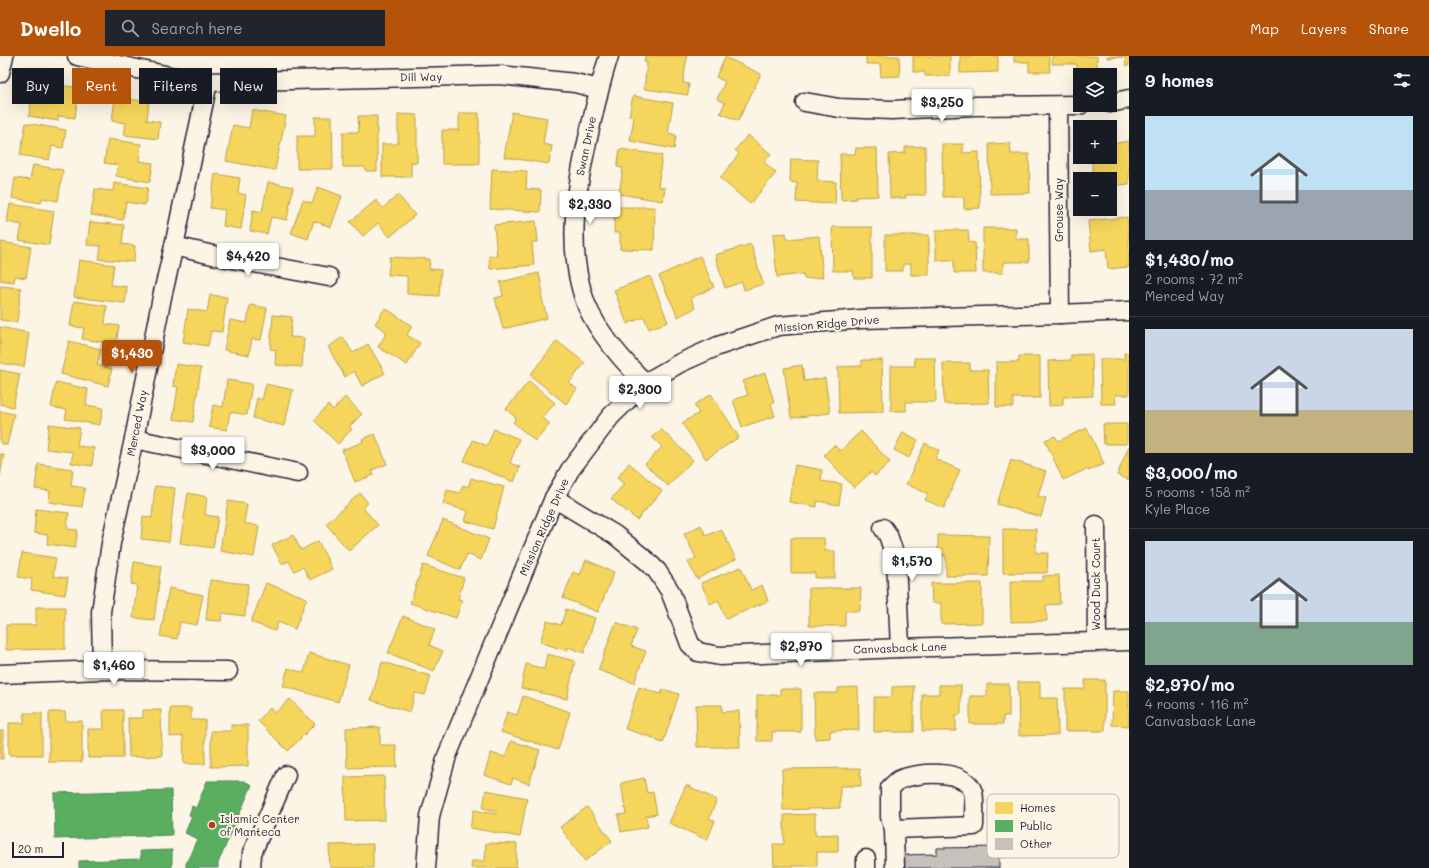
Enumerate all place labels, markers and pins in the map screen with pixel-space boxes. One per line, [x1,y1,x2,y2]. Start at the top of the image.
pin: $3,250 [909,89,975,123]
pin: $2,330 [557,191,623,225]
pin: $4,420 [215,243,281,277]
pin: $1,430 [99,340,165,374]
pin: $2,300 [607,376,673,410]
pin: $3,000 [180,437,246,471]
pin: $1,570 [879,548,945,582]
pin: $2,970 [768,633,834,667]
pin: $1,460 [81,652,147,686]
place label: Islamic Center of Manteca [220,811,300,839]
marker: Islamic Center of Manteca [207,820,217,830]

